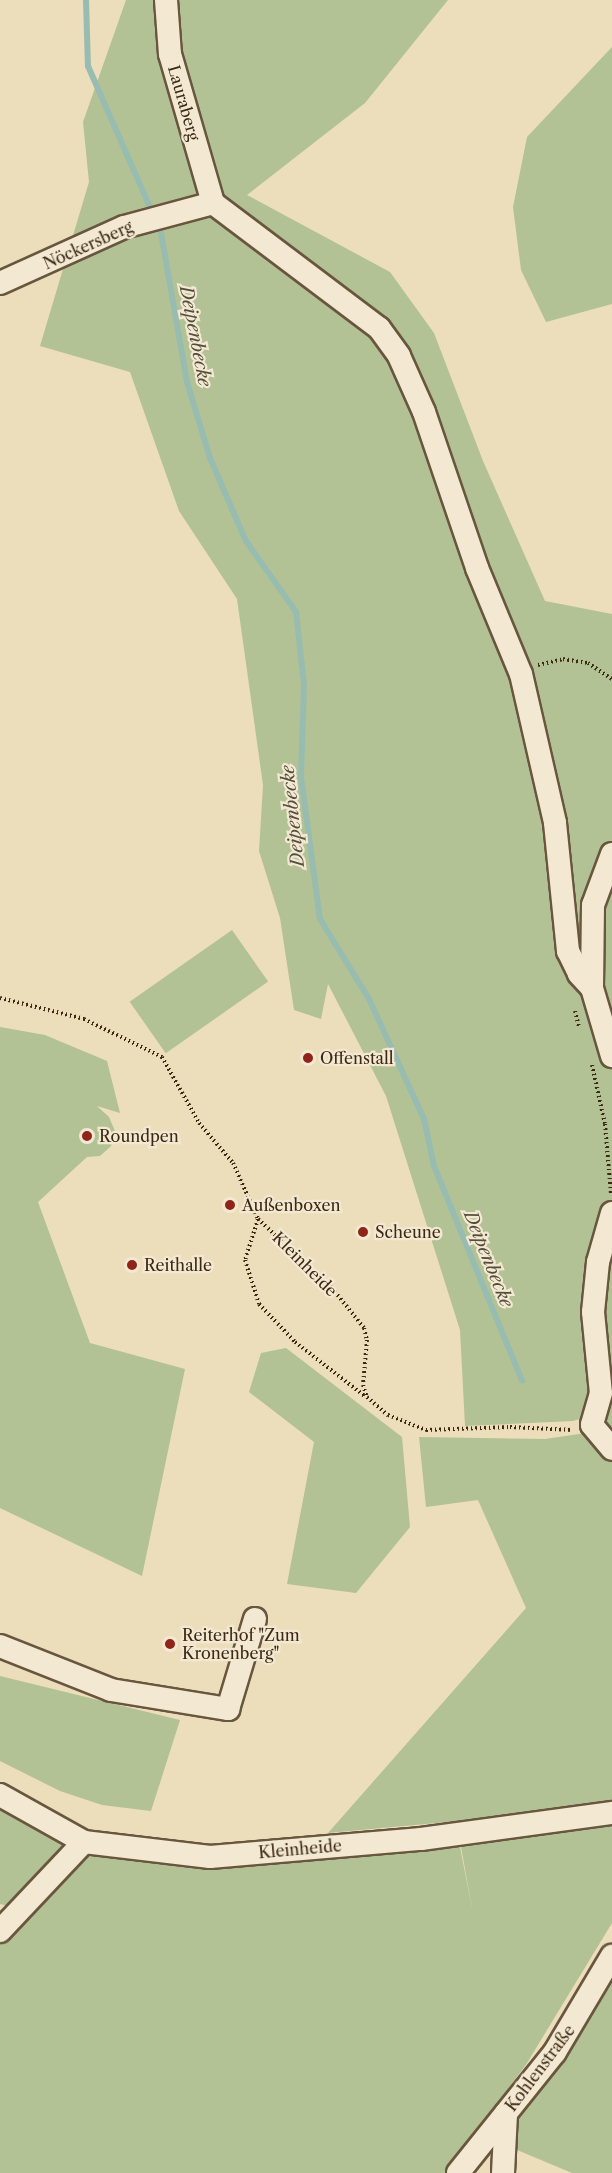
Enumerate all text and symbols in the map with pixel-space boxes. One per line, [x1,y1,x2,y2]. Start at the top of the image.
street label: Lauraberg [164,63,204,143]
street label: Nöckersberg [40,217,136,273]
water label: Deipenbecke [175,284,215,388]
water label: Deipenbecke [277,764,309,868]
place label: Offenstall [320,1048,394,1068]
marker: Offenstall [301,1051,315,1065]
place label: Roundpen [99,1126,179,1146]
marker: Roundpen [80,1129,94,1143]
place label: Außenboxen [242,1195,341,1215]
marker: Außenboxen [223,1198,237,1212]
water label: Deipenbecke [459,1208,517,1310]
place label: Scheune [375,1222,441,1242]
marker: Scheune [356,1225,370,1239]
street label: Kleinheide [269,1228,341,1300]
place label: Reithalle [144,1255,212,1275]
marker: Reithalle [125,1258,139,1272]
place label: Reiterhof "Zum Kronenberg" [182,1625,300,1663]
marker: Reiterhof "Zum Kronenberg" [163,1637,177,1651]
street label: Kleinheide [258,1836,342,1862]
street label: Kohlenstraße [501,2021,579,2115]

